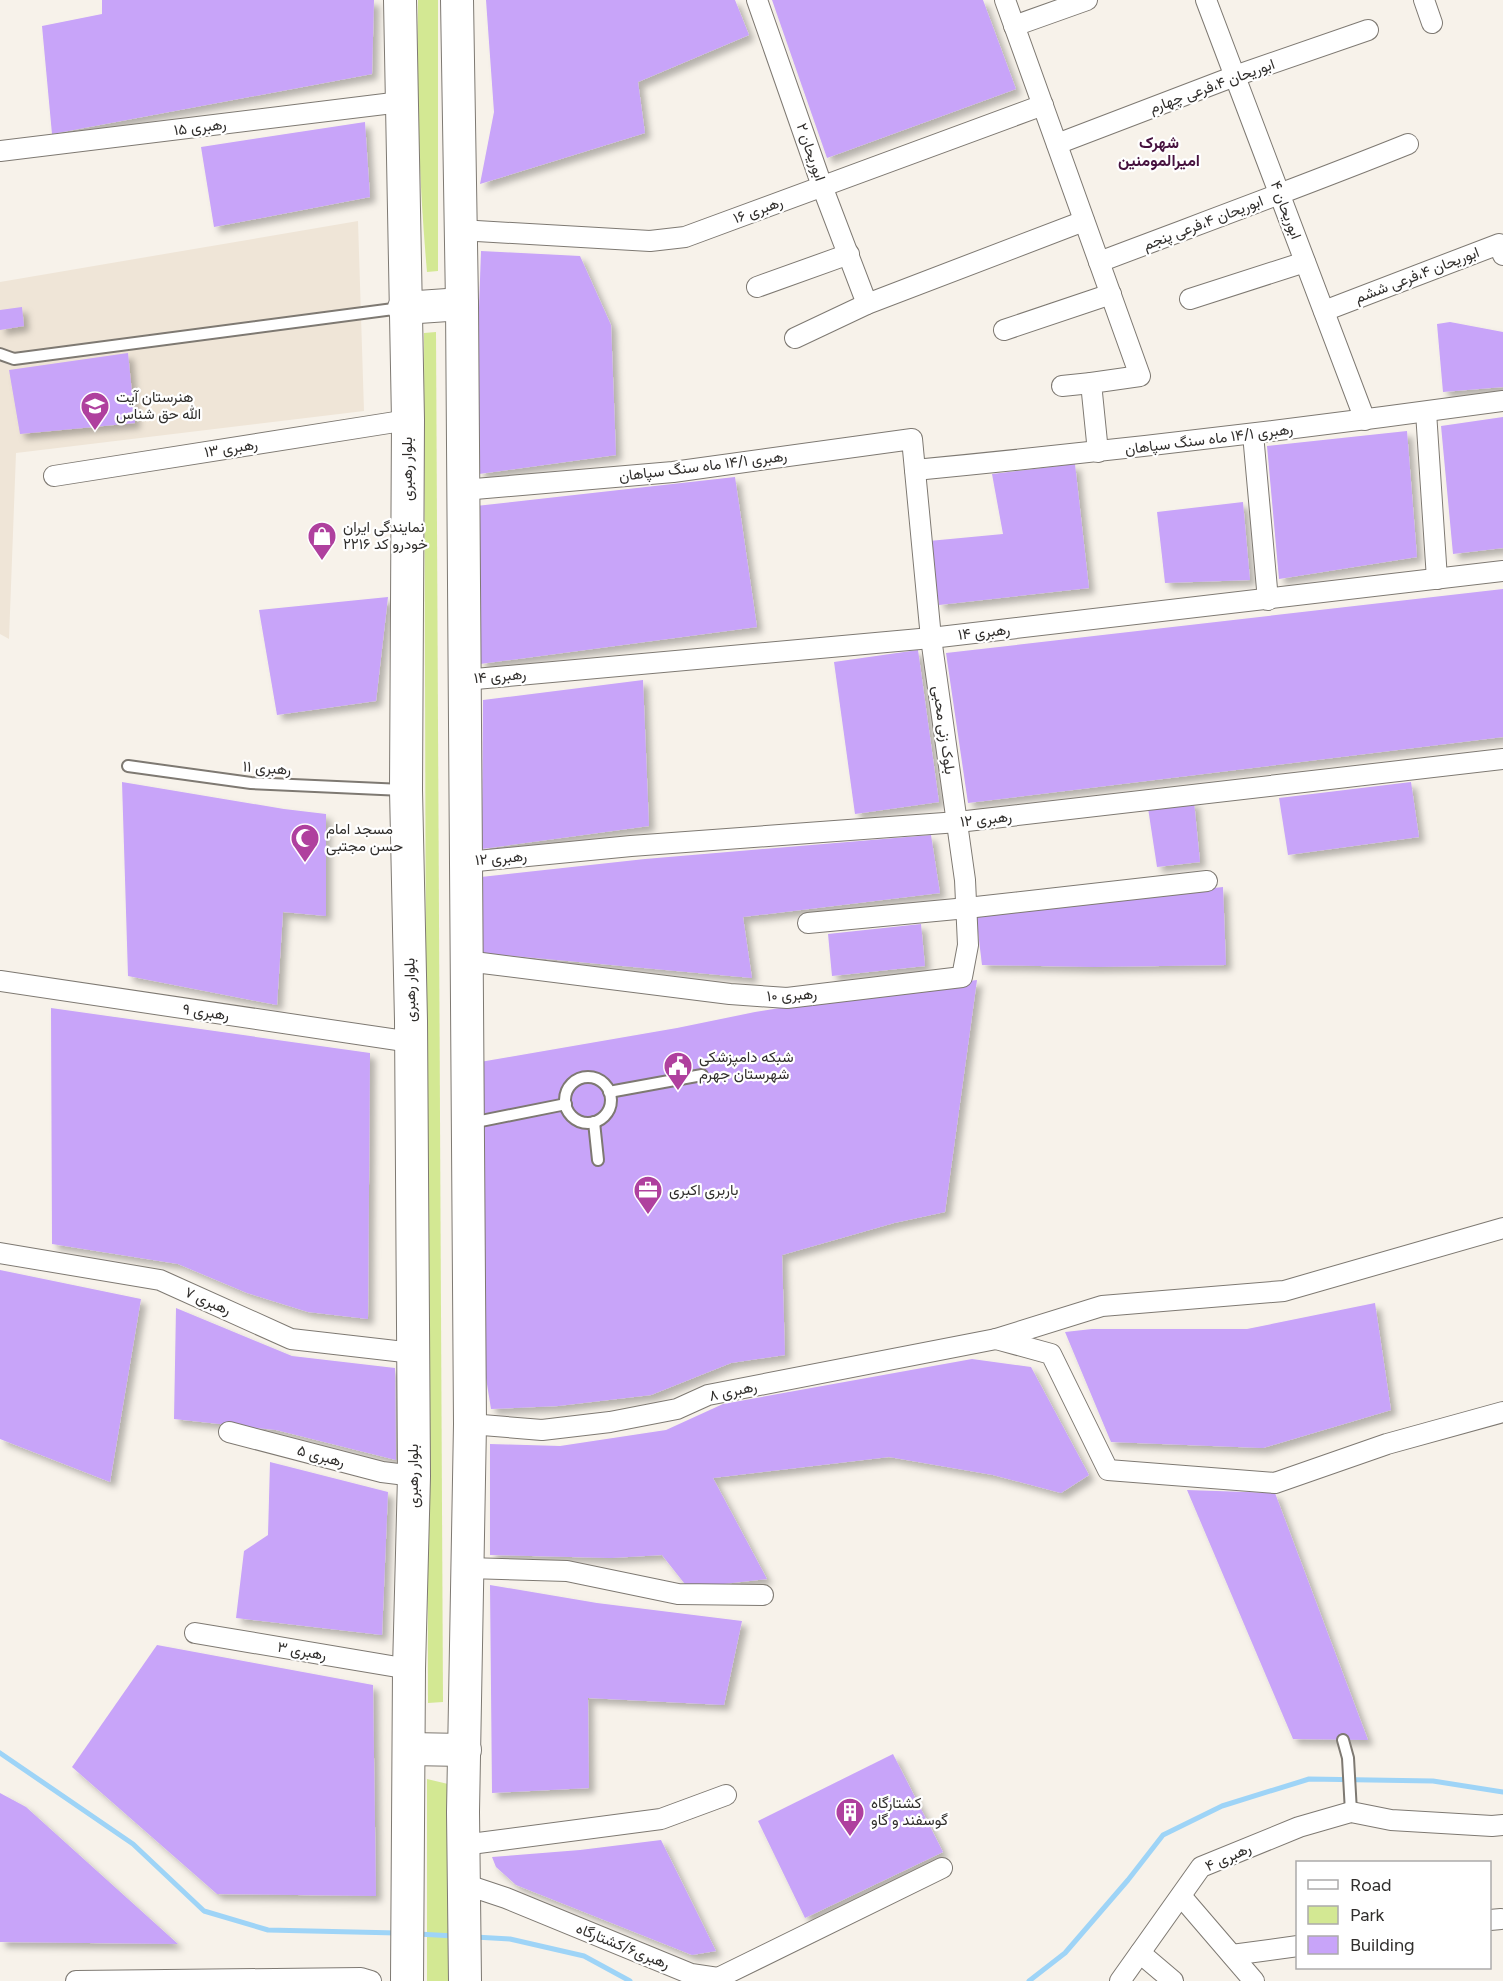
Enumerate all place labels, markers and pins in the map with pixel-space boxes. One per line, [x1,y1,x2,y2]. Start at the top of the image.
place label: هنرستان آیت الله حق شناس [116,388,201,424]
school or university icon: هنرستان آیت الله حق شناس [79,390,111,432]
place label: نمایندگی ایران خودرو کد ۲۲۱۶ [343,518,428,553]
shop icon: نمایندگی ایران خودرو کد ۲۲۱۶ [306,520,338,562]
place label: مسجد امام حسن مجتبی [326,820,403,856]
mosque icon: مسجد امام حسن مجتبی [289,822,321,864]
place label: شبکه دامپزشکی شهرستان جهرم [699,1048,794,1084]
public building icon: شبکه دامپزشکی شهرستان جهرم [662,1050,694,1092]
office icon: باربری اکبری [632,1174,664,1216]
place label: باربری اکبری [669,1181,738,1200]
place label: کشتارگاه گوسفند و گاو [871,1794,948,1829]
building icon: کشتارگاه گوسفند و گاو [834,1796,866,1838]

